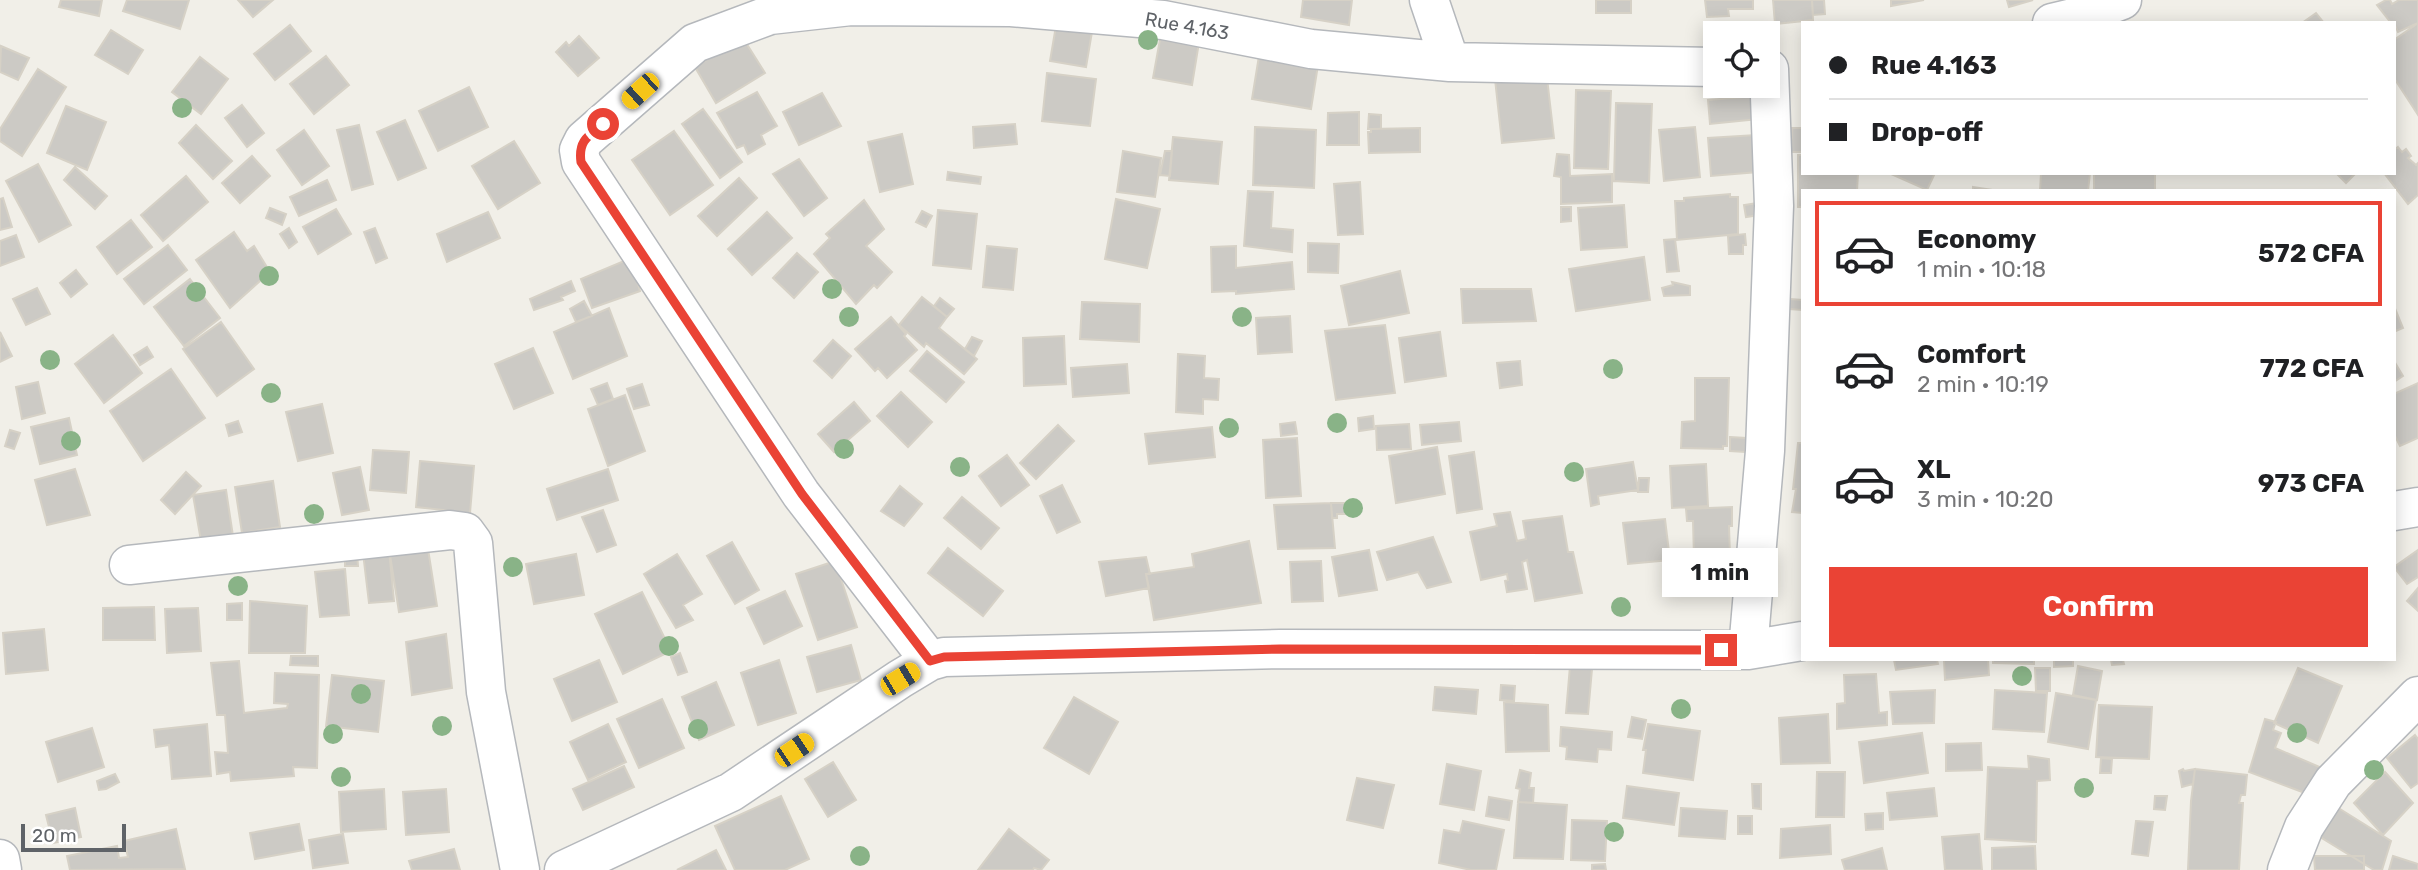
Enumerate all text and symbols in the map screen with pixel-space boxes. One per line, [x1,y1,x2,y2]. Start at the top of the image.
street label: Rue 4.163 [1143,7,1231,45]
map controls [1703,21,1780,98]
button: locate [1703,21,1780,98]
text: Rue 4.163 [1871,50,1997,81]
car [618,69,663,113]
route start [587,108,619,140]
text: Drop-off [1871,117,1983,148]
icon: car [1833,222,1896,285]
text: Economy [1917,224,2036,255]
text: 572 CFA [2258,238,2364,269]
text: 1 min · 10:18 [1917,255,2046,283]
icon: car [1833,337,1896,400]
text: Comfort [1917,339,2026,370]
text: 772 CFA [2260,353,2364,384]
text: 2 min · 10:19 [1917,370,2049,398]
icon: car [1833,452,1896,515]
text: XL [1917,454,1950,485]
text: 973 CFA [2258,468,2364,499]
text: 3 min · 10:20 [1917,485,2054,513]
callout: 1 min [1663,548,1779,598]
text: 1 min [1691,558,1749,586]
button: Confirm [1829,567,2368,647]
route end [1705,634,1737,666]
car [877,659,924,699]
car [771,730,818,770]
scale bar [21,821,126,853]
text: 20 m [32,824,77,847]

